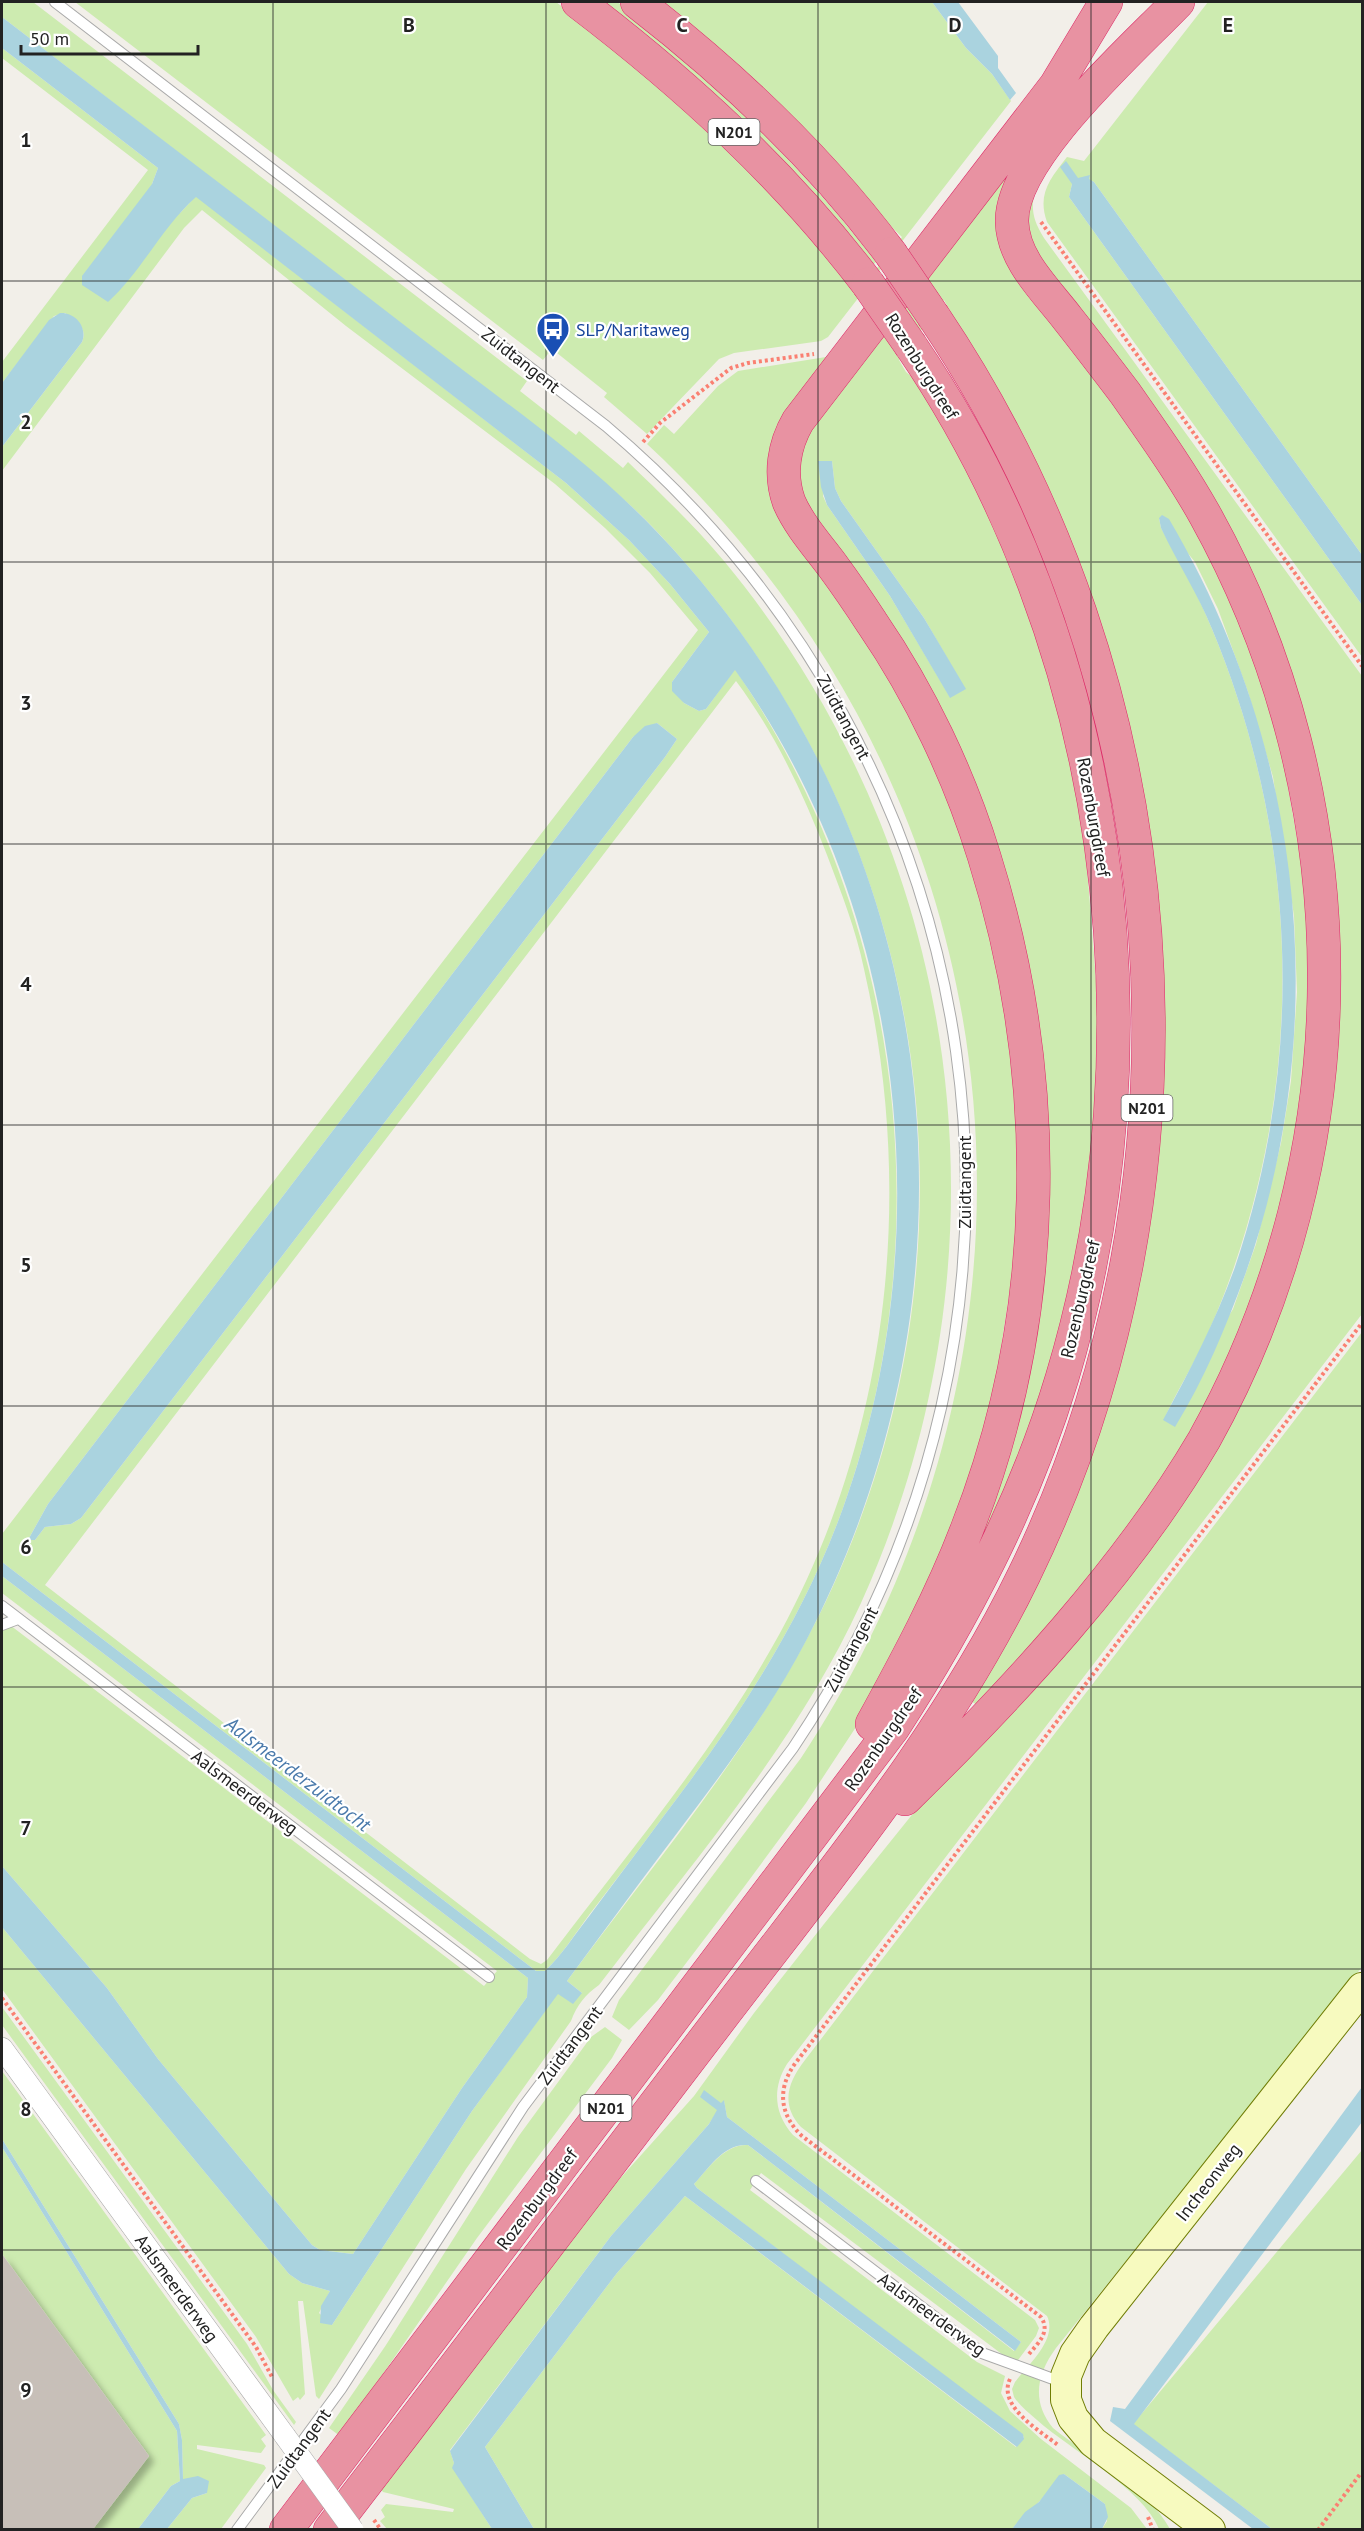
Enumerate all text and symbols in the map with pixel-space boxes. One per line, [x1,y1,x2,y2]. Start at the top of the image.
text: B [403,12,415,38]
text: C [676,12,688,38]
text: D [949,12,962,38]
text: E [1223,12,1233,38]
scale bar [21,18,198,56]
text: 50 m [30,27,69,50]
road number: N201 [708,119,760,145]
text: 1 [20,127,32,153]
street label: Rozenburgdreef [880,309,964,424]
bus stop icon: SLP/Naritaweg [535,311,571,358]
place label: SLP/Naritaweg [576,318,690,341]
street label: Zuidtangent [477,322,565,398]
text: 2 [20,409,32,435]
street label: Zuidtangent [812,670,876,764]
text: 3 [20,690,32,716]
street label: Rozenburgdreef [1072,756,1116,880]
text: 4 [20,971,32,997]
road number: N201 [1122,1095,1172,1121]
street label: Zuidtangent [953,1135,976,1229]
street label: Rozenburgdreef [1055,1236,1105,1360]
text: 5 [20,1252,32,1278]
text: 6 [20,1534,32,1560]
street label: Zuidtangent [819,1602,883,1696]
street label: Rozenburgdreef [839,1682,928,1795]
water label: Aalsmeerderzuidtocht [219,1710,378,1838]
street label: Aalsmeerderweg [187,1744,303,1840]
text: 7 [20,1815,32,1841]
street label: Zuidtangent [533,2001,607,2089]
road number: N201 [580,2095,632,2121]
text: 8 [20,2096,32,2122]
street label: Incheonweg [1170,2138,1246,2226]
street label: Rozenburgdreef [491,2143,583,2254]
street label: Aalsmeerderweg [130,2230,224,2346]
street label: Aalsmeerderweg [874,2267,990,2361]
text: 9 [20,2377,32,2403]
street label: Zuidtangent [262,2404,336,2492]

